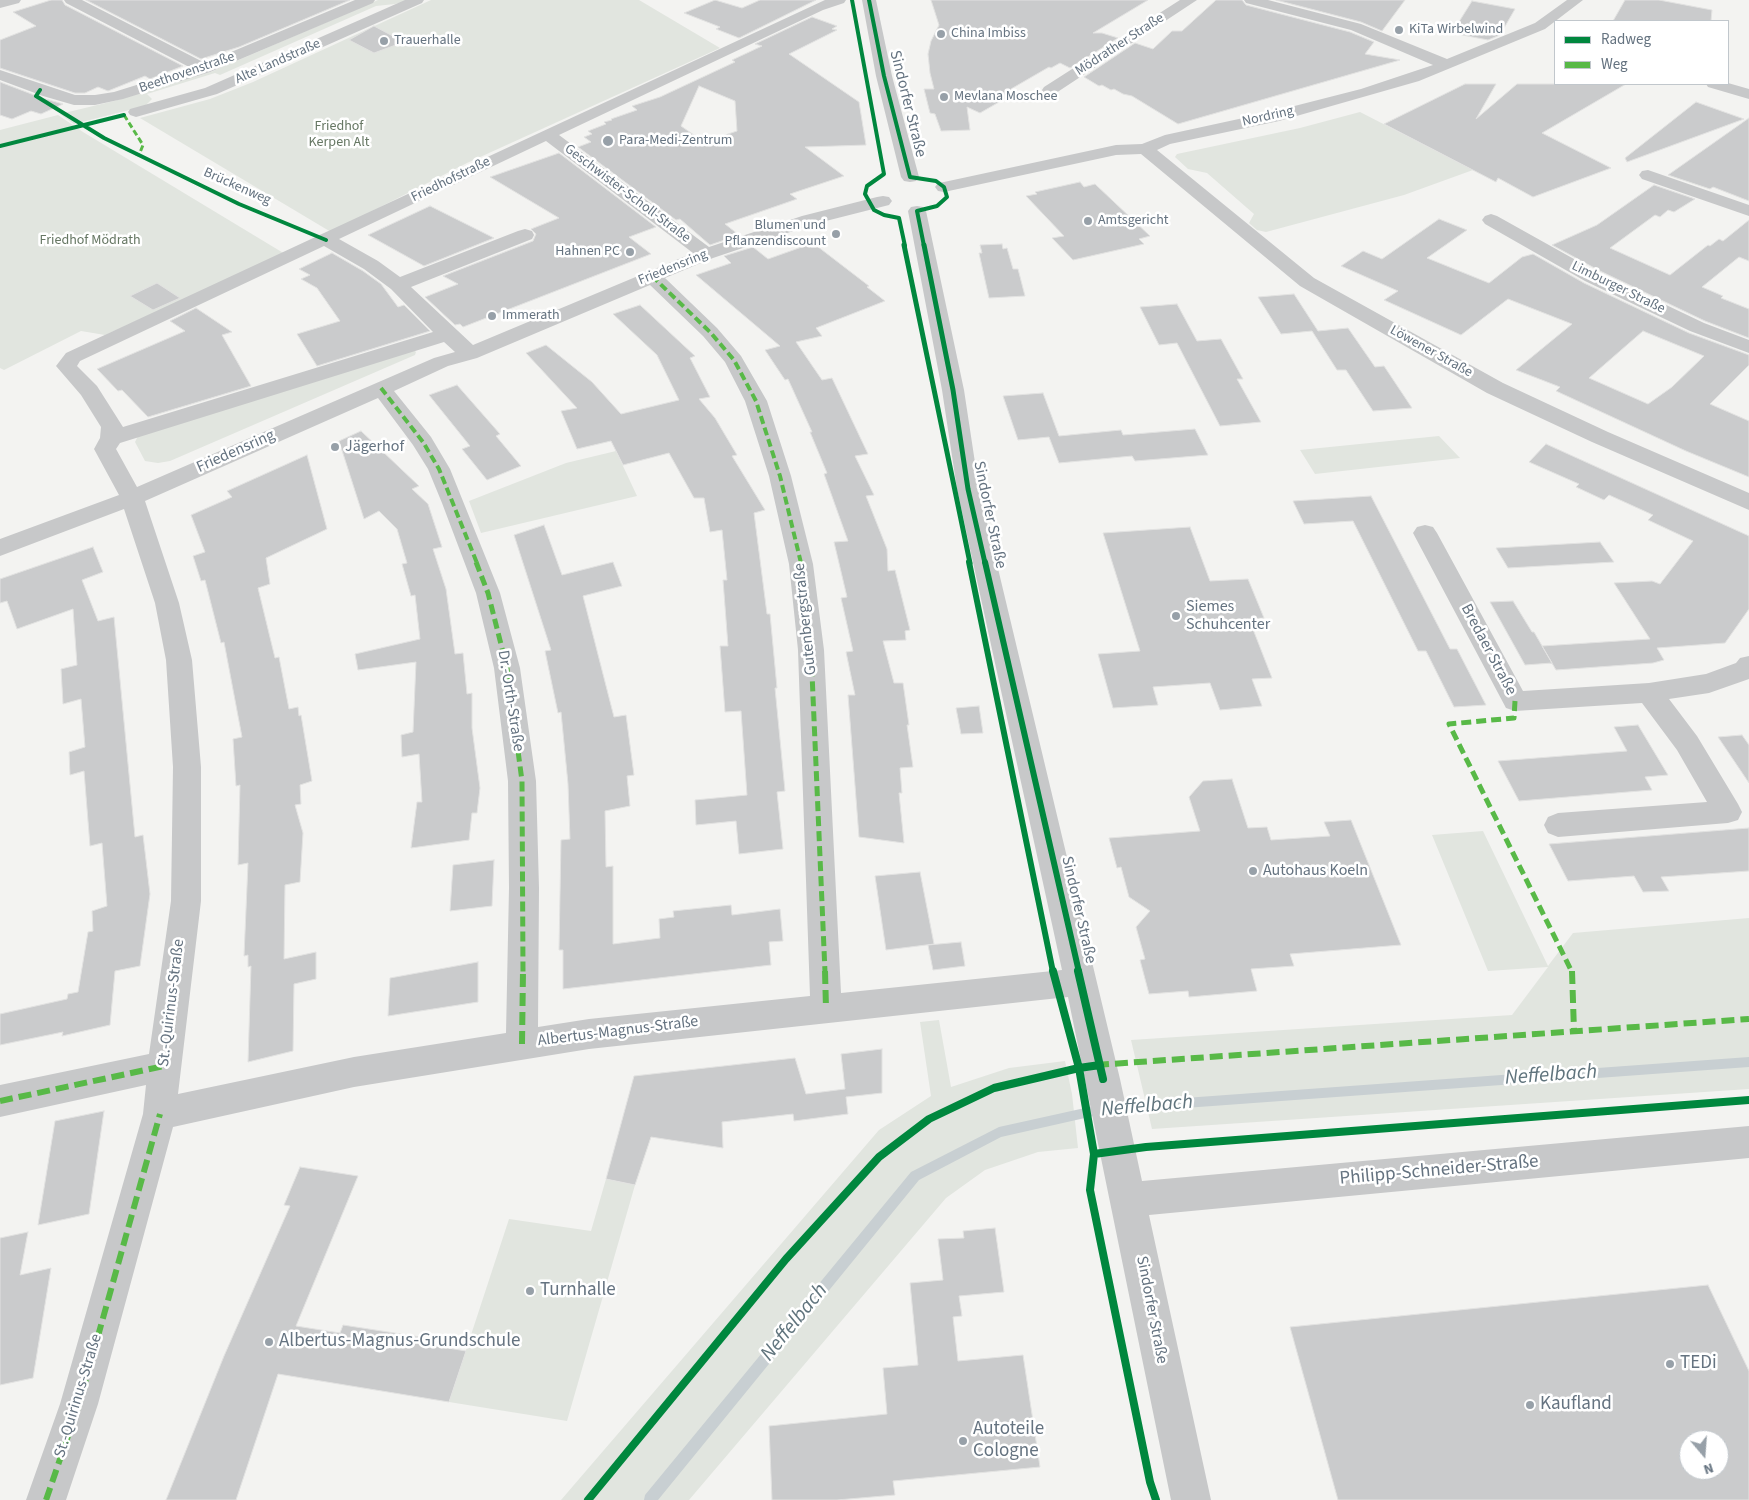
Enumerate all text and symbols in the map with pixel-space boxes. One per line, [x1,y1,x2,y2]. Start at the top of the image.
street label: Mödrather Straße [1073,10,1167,80]
legend [1554,20,1729,85]
place label: KiTa Wirbelwind [1409,22,1503,38]
marker: KiTa Wirbelwind [1393,24,1405,36]
place label: China Imbiss [951,26,1026,42]
marker: China Imbiss [935,28,947,40]
text: Radweg [1601,29,1651,50]
place label: Trauerhalle [394,33,461,49]
marker: Trauerhalle [378,35,390,47]
street label: Alte Landstraße [233,36,323,88]
street label: Beethovenstraße [137,49,237,97]
street label: Sindorfer Straße [884,49,930,159]
text: Weg [1601,54,1628,75]
place label: Mevlana Moschee [954,89,1057,105]
marker: Mevlana Moschee [938,91,950,103]
street label: Nordring [1241,103,1295,131]
park label: Friedhof Kerpen Alt [309,119,369,152]
place label: Para-Medi-Zentrum [619,133,732,149]
marker: Para-Medi-Zentrum [601,134,615,148]
street label: Geschwister-Scholl-Straße [561,141,693,247]
street label: Friedhofstraße [409,154,493,206]
street label: Brückenweg [201,165,273,209]
place label: Amtsgericht [1098,213,1169,229]
marker: Amtsgericht [1082,215,1094,227]
place label: Blumen und Pflanzendiscount [725,218,826,250]
marker: Blumen und Pflanzendiscount [830,228,842,240]
park label: Friedhof Mödrath [40,233,140,249]
place label: Hahnen PC [555,244,620,260]
marker: Hahnen PC [624,246,636,258]
street label: Friedensring [636,247,710,289]
street label: Limburger Straße [1569,258,1667,318]
place label: Immerath [502,308,560,324]
marker: Immerath [486,310,498,322]
street label: Löwener Straße [1387,322,1475,382]
street label: Friedensring [194,426,278,478]
place label: Jägerhof [345,437,404,457]
marker: Jägerhof [329,441,341,453]
street label: Sindorfer Straße [968,459,1010,571]
street label: Gutenbergstraße [791,562,821,676]
place label: Siemes Schuhcenter [1186,597,1270,635]
street label: Bredaer Straße [1456,601,1520,699]
marker: Siemes Schuhcenter [1170,610,1182,622]
street label: Dr.-Orth-Straße [493,649,527,753]
street label: Sindorfer Straße [1056,854,1100,966]
place label: Autohaus Koeln [1263,861,1368,881]
marker: Autohaus Koeln [1247,865,1259,877]
street label: St.-Quirinus-Straße [155,938,189,1068]
street label: Albertus-Magnus-Straße [537,1013,699,1051]
water label: Neffelbach [1504,1060,1598,1092]
water label: Neffelbach [1100,1090,1194,1124]
street label: Philipp-Schneider-Straße [1339,1151,1539,1191]
street label: Sindorfer Straße [1131,1254,1171,1366]
water label: Neffelbach [756,1279,834,1367]
place label: Turnhalle [540,1280,616,1302]
marker: Turnhalle [524,1285,536,1297]
place label: Albertus-Magnus-Grundschule [279,1331,520,1353]
street label: St.-Quirinus-Straße [51,1332,107,1460]
marker: Albertus-Magnus-Grundschule [263,1336,275,1348]
place label: TEDi [1680,1353,1717,1375]
marker: TEDi [1664,1358,1676,1370]
place label: Kaufland [1540,1394,1612,1416]
marker: Kaufland [1524,1399,1536,1411]
place label: Autoteile Cologne [973,1419,1044,1463]
north arrow [1679,1430,1729,1480]
marker: Autoteile Cologne [957,1435,969,1447]
text: N [1701,1457,1716,1479]

